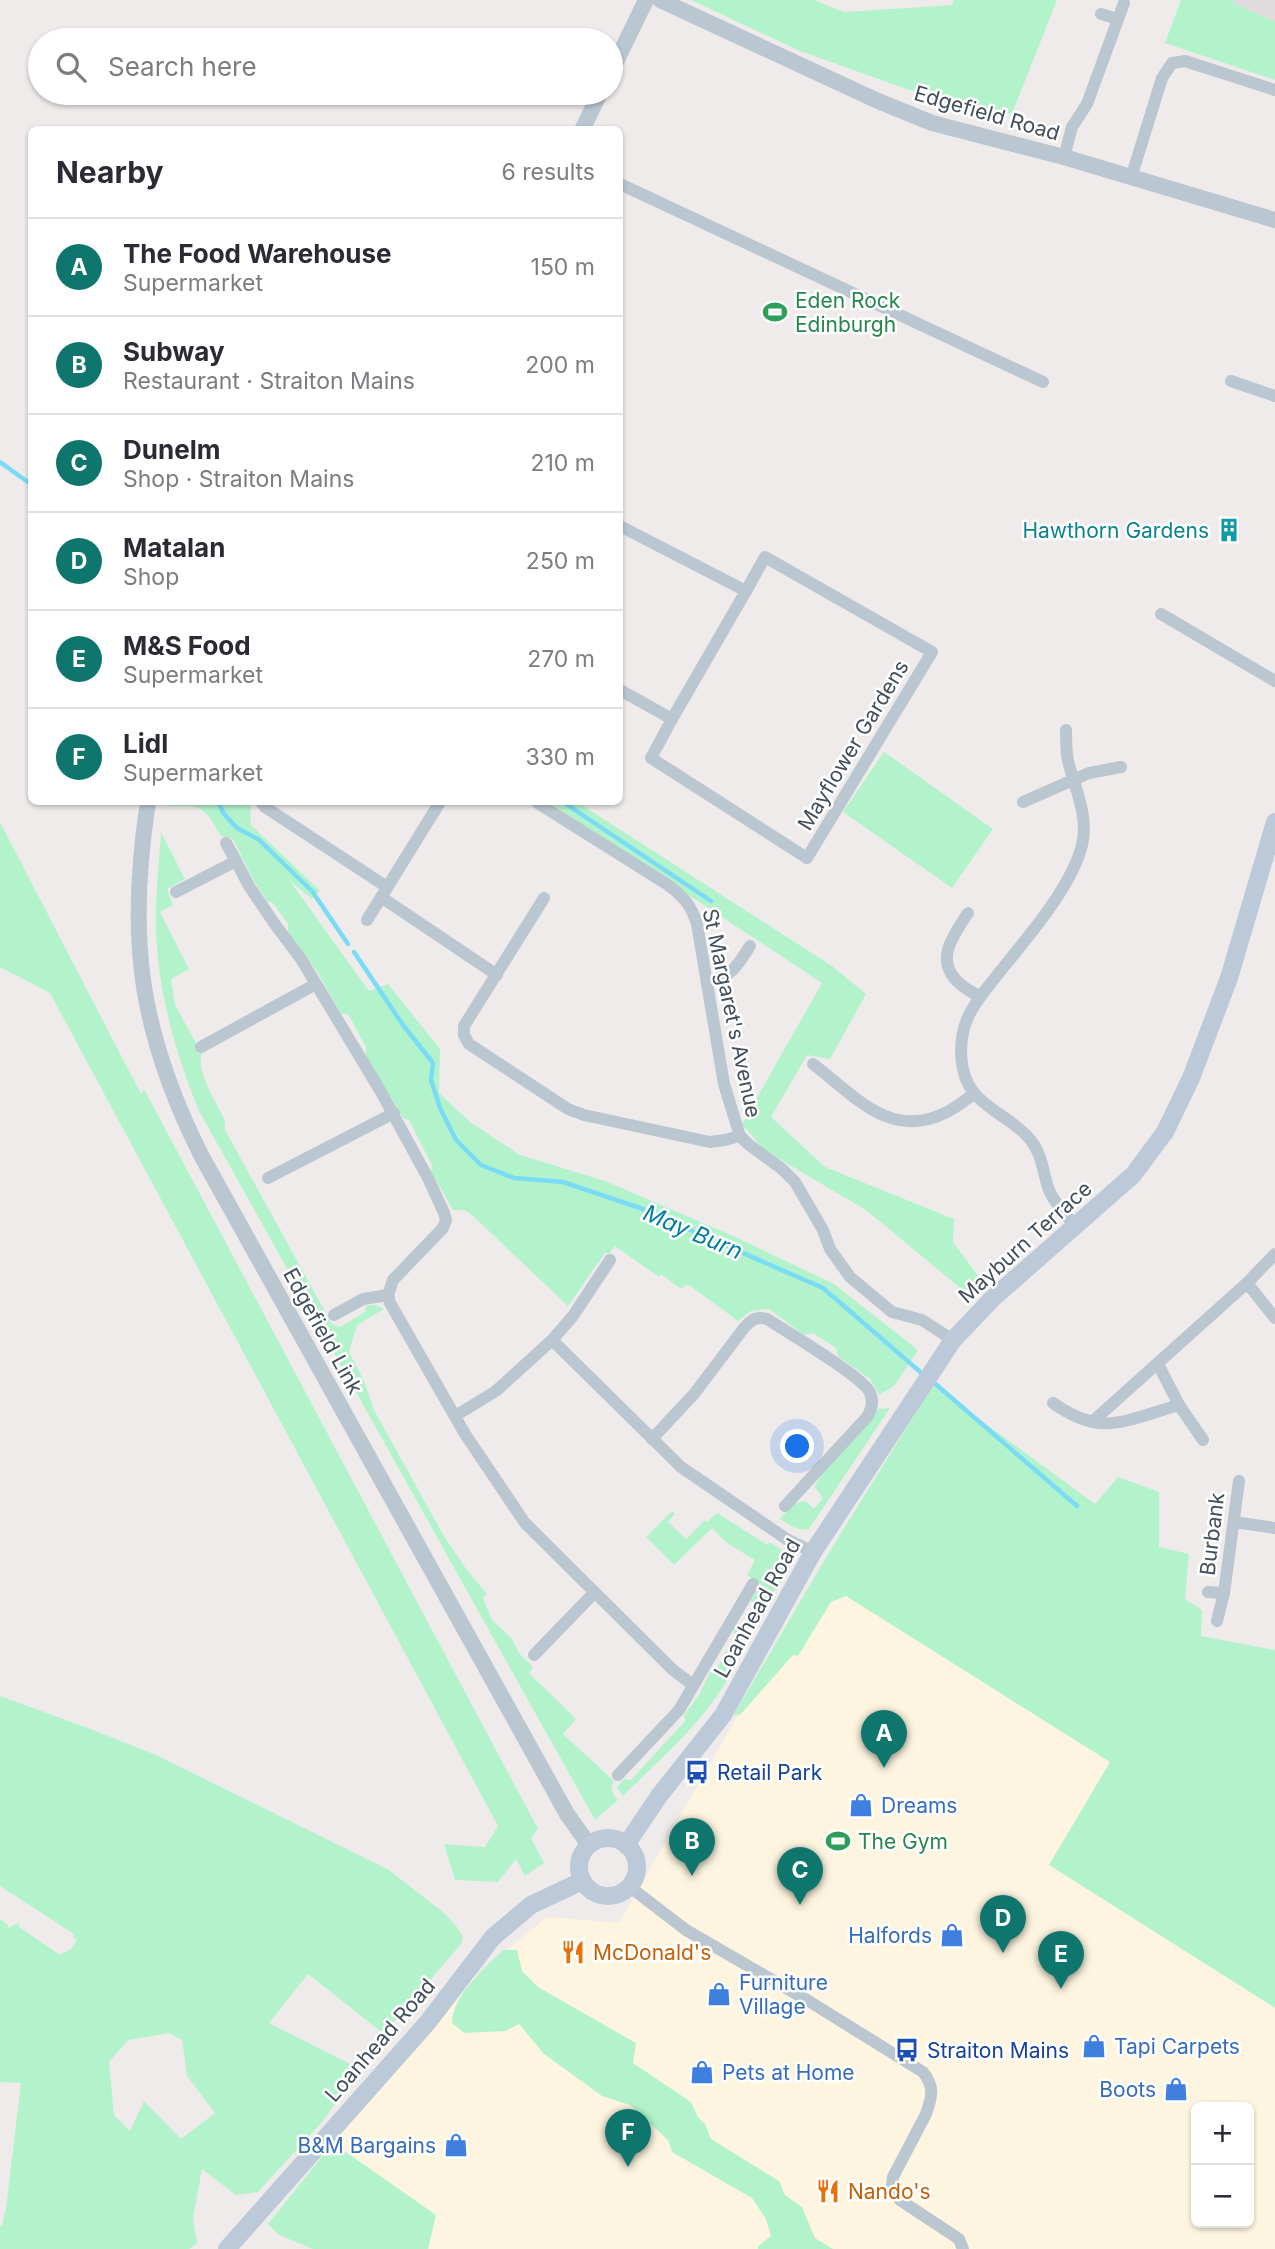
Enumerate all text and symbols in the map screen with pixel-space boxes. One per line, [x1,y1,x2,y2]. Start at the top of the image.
search box [28,28,623,105]
icon: search [52,48,90,86]
text: Search here [108,51,257,82]
street label: Edgefield Road [911,80,1063,146]
text: Nearby [56,154,164,190]
text: 6 results [501,158,595,186]
text: The Food Warehouse [123,238,392,269]
text: A [70,253,88,281]
text: 150 m [531,253,595,281]
text: Supermarket [123,269,263,297]
place label: Eden Rock Edinburgh [795,288,901,337]
sports icon: Eden Rock Edinburgh [761,298,789,326]
text: Subway [123,336,225,367]
text: B [71,351,87,379]
text: 200 m [525,351,595,379]
text: Restaurant · Straiton Mains [123,367,415,395]
text: Dunelm [123,434,220,465]
text: C [70,449,88,477]
text: 210 m [530,449,595,477]
text: Shop · Straiton Mains [123,465,354,493]
building icon: Hawthorn Gardens [1215,516,1243,544]
place label: Hawthorn Gardens [1022,518,1209,543]
text: Matalan [123,532,225,563]
text: D [71,547,87,575]
text: 250 m [526,547,595,575]
text: Shop [123,563,179,591]
text: M&S Food [123,630,251,661]
text: E [72,645,86,673]
text: 270 m [527,645,595,673]
street label: Mayflower Gardens [792,655,914,835]
text: Supermarket [123,661,263,689]
text: Lidl [123,728,168,759]
text: F [72,743,86,771]
text: 330 m [525,743,595,771]
text: Supermarket [123,759,263,787]
street label: St Margaret's Avenue [698,906,766,1120]
street label: Mayburn Terrace [953,1176,1097,1308]
water label: May Burn [639,1199,747,1265]
street label: Edgefield Link [278,1264,368,1399]
your location [780,1429,814,1463]
street label: Burbank [1195,1491,1230,1577]
street label: Loanhead Road [709,1534,805,1682]
pin: A [861,1710,907,1768]
bus stop icon: Retail Park [683,1758,711,1786]
place label: Retail Park [717,1760,823,1785]
shop icon: Dreams [847,1791,875,1819]
place label: Dreams [881,1793,957,1818]
pin: B [669,1818,715,1876]
sports icon: The Gym [824,1827,852,1855]
place label: The Gym [858,1829,948,1854]
pin: C [777,1847,823,1905]
pin: D [980,1895,1026,1953]
shop icon: Halfords [938,1921,966,1949]
place label: Halfords [848,1923,932,1948]
pin: E [1038,1931,1084,1989]
restaurant icon: McDonald's [559,1938,587,1966]
place label: McDonald's [593,1940,711,1965]
place label: Furniture Village [739,1970,828,2019]
street label: Loanhead Road [320,1973,440,2107]
shop icon: Furniture Village [705,1980,733,2008]
shop icon: Tapi Carpets [1080,2032,1108,2060]
place label: Tapi Carpets [1114,2034,1240,2059]
bus stop icon: Straiton Mains [893,2036,921,2064]
place label: Straiton Mains [927,2038,1069,2063]
shop icon: Pets at Home [688,2058,716,2086]
place label: Pets at Home [722,2060,855,2085]
shop icon: Boots [1162,2075,1190,2103]
place label: Boots [1099,2077,1156,2102]
map controls [1191,2102,1254,2228]
button: + [1191,2102,1254,2165]
pin: F [605,2109,651,2167]
shop icon: B&M Bargains [442,2131,470,2159]
place label: B&M Bargains [298,2133,436,2158]
button: − [1191,2165,1254,2228]
restaurant icon: Nando's [814,2177,842,2205]
place label: Nando's [848,2179,931,2204]

